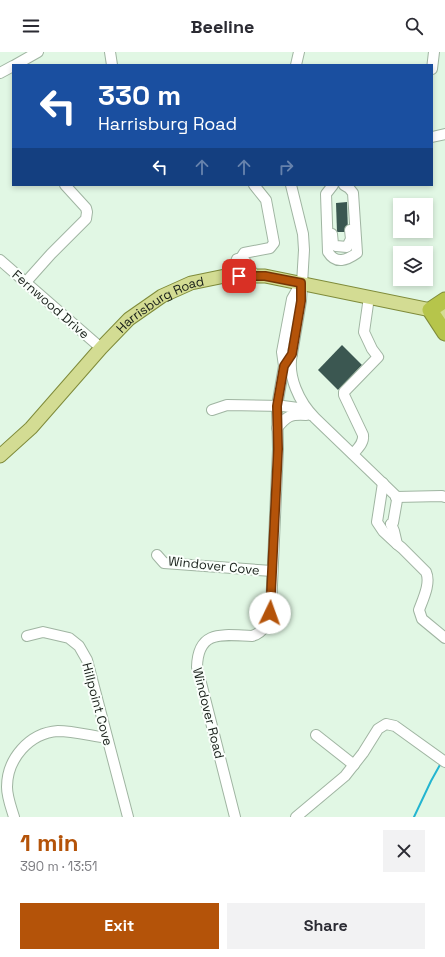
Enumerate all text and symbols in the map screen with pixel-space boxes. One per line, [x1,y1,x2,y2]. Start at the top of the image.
icon: menu [20,15,42,37]
text: Beeline [191,15,254,38]
icon: search [403,15,425,37]
text: 330 m [98,77,181,113]
icon: left [32,80,84,132]
text: Harrisburg Road [98,112,237,135]
icon: left [149,156,171,178]
icon: ahead [191,156,213,178]
icon: ahead [233,156,255,178]
icon: right [275,156,297,178]
map controls [393,198,433,286]
button: sound [393,198,433,238]
button: layers [393,246,433,286]
pin [222,259,256,293]
icon: arrive [228,265,250,287]
street label: Fernwood Drive [9,266,93,342]
street label: Harrisburg Road [112,273,205,337]
street label: Windover Cove [167,552,261,579]
position arrow [249,592,291,634]
street label: Hillpoint Cove [78,661,117,748]
street label: Windover Road [189,666,228,760]
text: 1 min [20,827,79,858]
button: close [383,830,425,872]
text: 390 m · 13:51 [20,858,97,875]
button: Exit [20,903,219,949]
button: Share [227,903,425,949]

